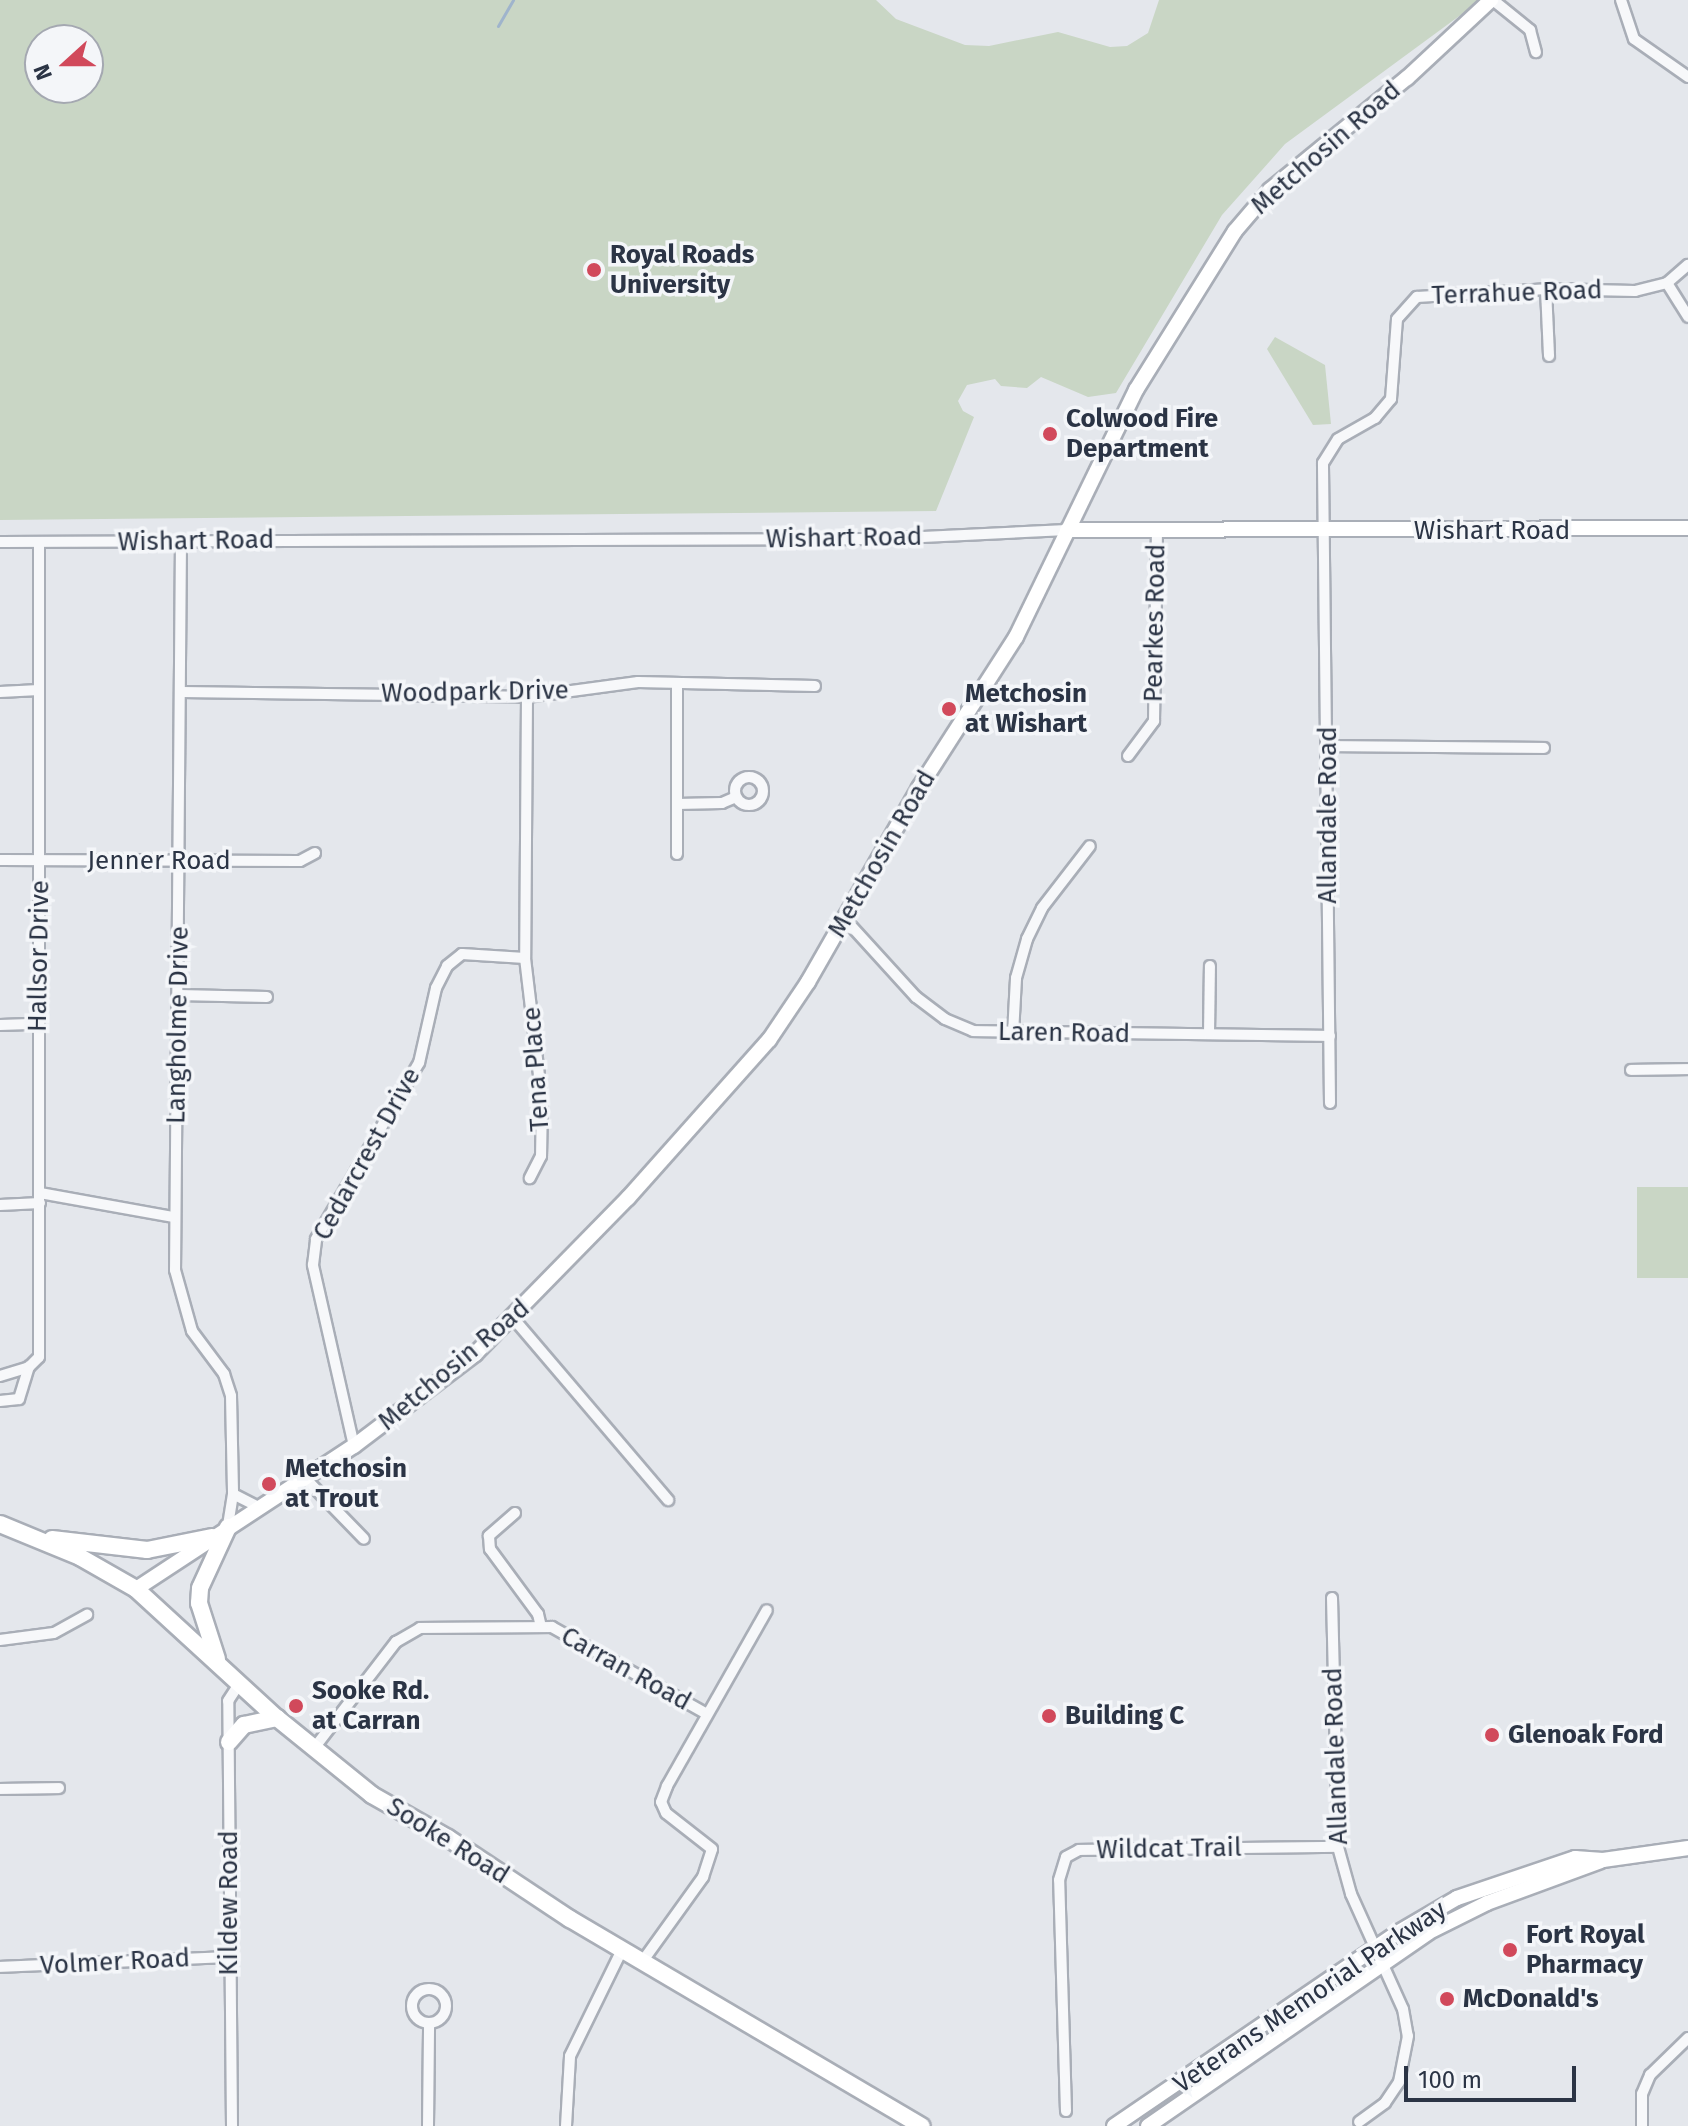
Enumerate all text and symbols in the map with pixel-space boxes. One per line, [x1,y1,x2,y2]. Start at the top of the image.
north arrow [24,24,104,104]
text: N [28,60,58,84]
street label: Metchosin Road [1245,75,1407,221]
place label: Royal Roads University [610,239,754,300]
marker: Royal Roads University [585,261,603,279]
street label: Terrahue Road [1431,274,1603,312]
place label: Colwood Fire Department [1066,403,1218,464]
marker: Colwood Fire Department [1041,425,1059,443]
street label: Wishart Road [1414,515,1570,547]
street label: Wishart Road [765,521,923,555]
street label: Wishart Road [117,524,275,558]
street label: Pearkes Road [1138,543,1172,703]
street label: Woodpark Drive [381,675,569,709]
place label: Metchosin at Wishart [965,678,1087,740]
marker: Metchosin at Wishart [940,700,958,718]
street label: Allandale Road [1312,726,1344,904]
street label: Metchosin Road [822,765,942,943]
street label: Jenner Road [87,845,231,877]
street label: Hallsor Drive [22,880,56,1032]
street label: Langholme Drive [161,926,195,1124]
street label: Tena Place [516,1006,556,1132]
street label: Laren Road [998,1016,1130,1050]
street label: Cedarcrest Drive [307,1062,427,1246]
street label: Metchosin Road [372,1293,536,1437]
place label: Metchosin at Trout [285,1453,407,1514]
marker: Metchosin at Trout [260,1475,278,1493]
street label: Carran Road [556,1620,696,1718]
street label: Allandale Road [1317,1667,1355,1845]
place label: Sooke Rd. at Carran [312,1675,429,1736]
marker: Sooke Rd. at Carran [287,1697,305,1715]
place label: Building C [1065,1700,1184,1732]
marker: Building C [1040,1707,1058,1725]
place label: Glenoak Ford [1508,1719,1664,1751]
marker: Glenoak Ford [1483,1726,1501,1744]
street label: Sooke Road [381,1791,515,1891]
street label: Kildew Road [213,1830,245,1976]
street label: Wildcat Trail [1096,1832,1242,1866]
street label: Veterans Memorial Parkway [1168,1894,1452,2100]
place label: Fort Royal Pharmacy [1526,1919,1645,1980]
marker: Fort Royal Pharmacy [1501,1941,1519,1959]
street label: Volmer Road [39,1942,191,1982]
place label: McDonald's [1463,1983,1599,2015]
marker: McDonald's [1438,1990,1456,2008]
scale bar [1408,2050,1580,2100]
text: 100 m [1418,2066,1482,2094]

